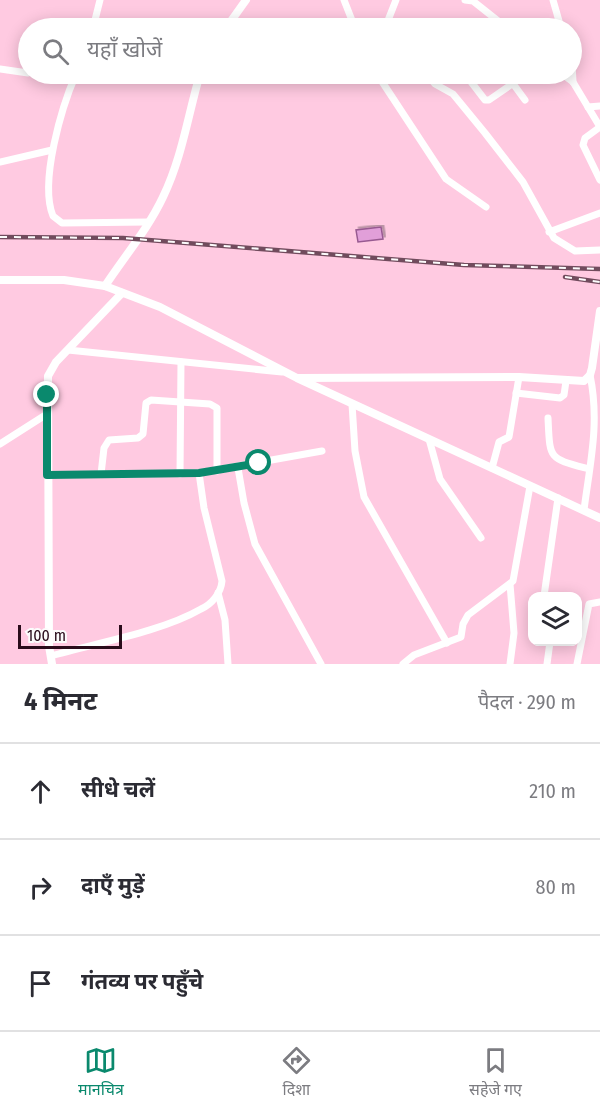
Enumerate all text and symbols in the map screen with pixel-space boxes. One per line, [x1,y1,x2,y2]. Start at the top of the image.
search box [18,18,582,84]
icon: search [39,35,72,68]
text: यहाँ खोजें [87,36,162,63]
route end [33,381,59,407]
route start [245,449,271,475]
map controls [528,592,582,646]
button: layers [528,592,582,646]
scale bar [18,622,122,650]
text: 100 m [27,626,66,645]
text: 4 मिनट [24,686,97,717]
text: पैदल · 290 m [478,690,576,714]
icon: ahead [24,775,57,808]
text: सीधे चलें [81,776,155,803]
text: 210 m [529,779,576,803]
icon: right [24,871,57,904]
text: दाएँ मुड़ें [81,872,145,899]
text: 80 m [536,875,576,899]
icon: arrive [24,967,57,1000]
text: गंतव्य पर पहुँचे [81,968,203,995]
tab: मानचित्र [78,1044,124,1102]
tab: दिशा [280,1044,313,1102]
tab: सहेजे गए [469,1044,522,1102]

